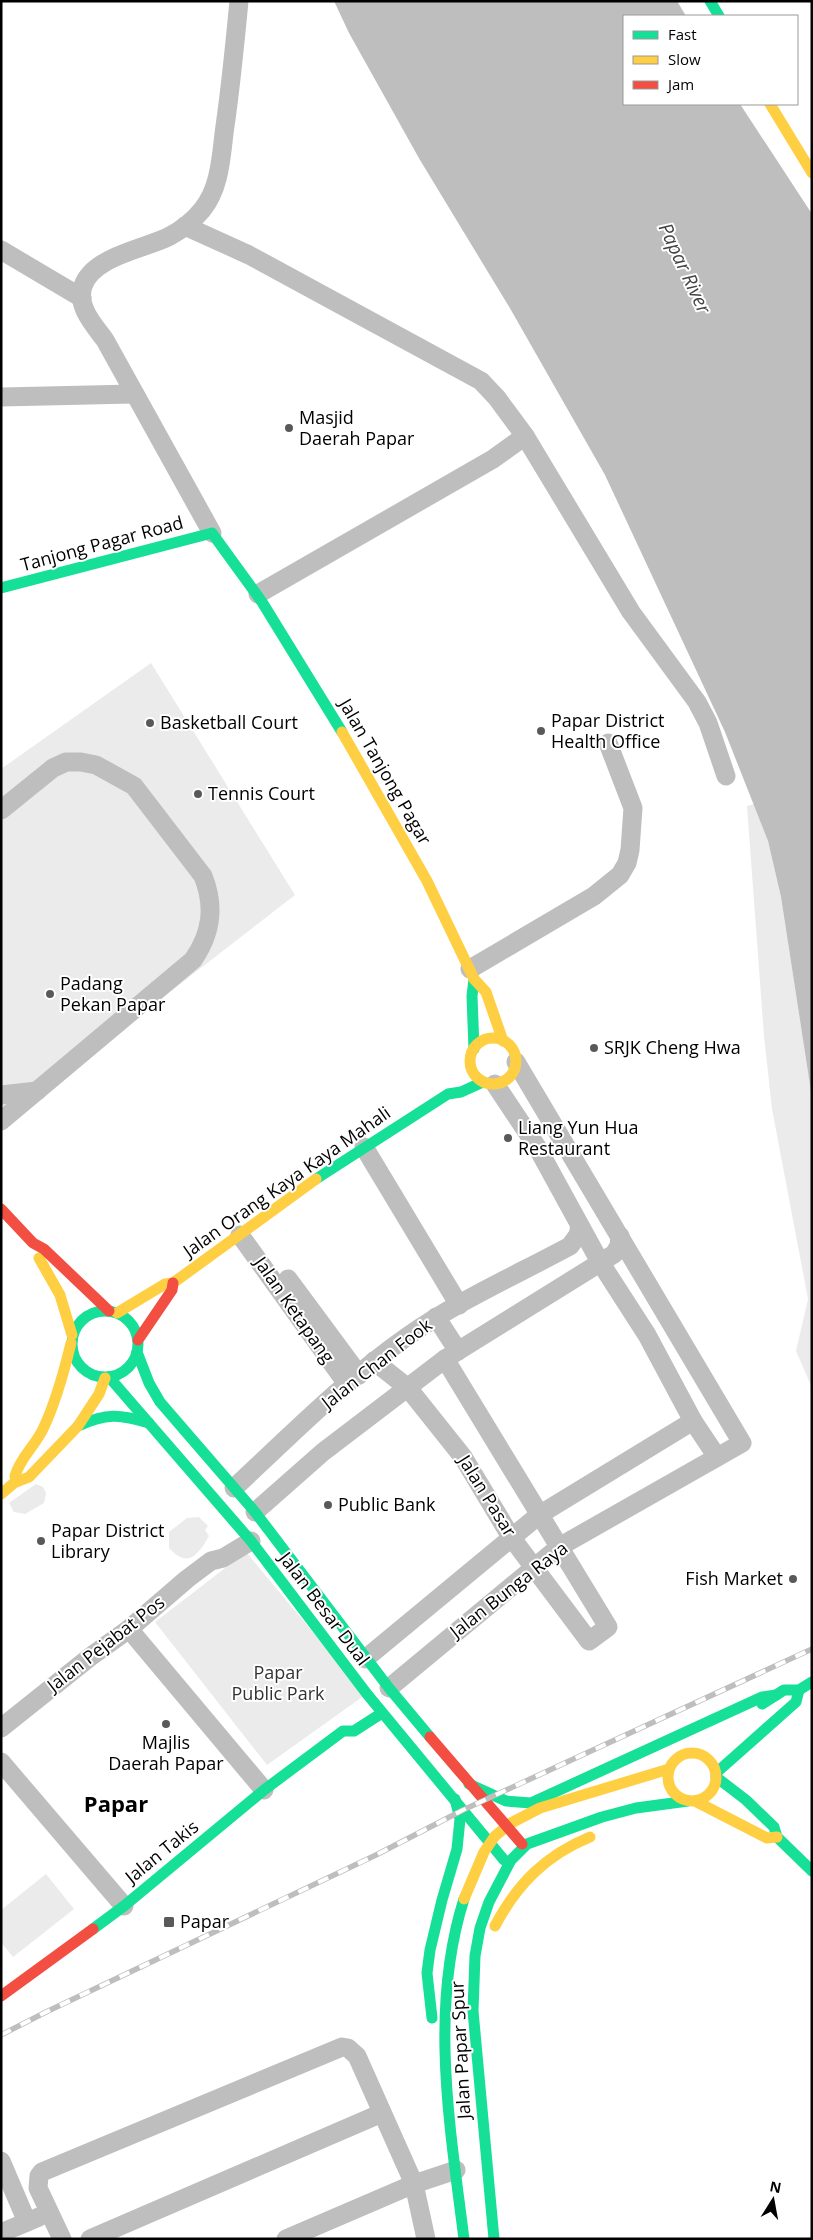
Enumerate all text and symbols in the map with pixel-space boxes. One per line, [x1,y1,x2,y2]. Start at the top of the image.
legend [623,15,798,105]
text: Fast [668,24,697,44]
text: Slow [668,49,701,69]
text: Jam [666,74,694,94]
water label: Papar River [653,219,718,319]
place label: Masjid Daerah Papar [299,405,415,450]
marker: Masjid Daerah Papar [283,422,295,434]
street label: Tanjong Pagar Road [18,510,186,576]
street label: Jalan Tanjong Pagar [333,692,438,849]
place label: Papar District Health Office [551,708,664,753]
place label: Basketball Court [160,710,298,734]
marker: Basketball Court [144,717,156,729]
marker: Papar District Health Office [535,725,547,737]
place label: Tennis Court [208,781,315,805]
marker: Tennis Court [192,788,204,800]
place label: Padang Pekan Papar [60,971,166,1016]
marker: Padang Pekan Papar [44,988,56,1000]
place label: SRJK Cheng Hwa [604,1035,741,1059]
marker: SRJK Cheng Hwa [588,1042,600,1054]
street label: Jalan Orang Kaya Kaya Mahali [176,1100,395,1263]
place label: Liang Yun Hua Restaurant [518,1115,639,1160]
marker: Liang Yun Hua Restaurant [502,1132,514,1144]
street label: Jalan Ketapang [248,1250,340,1367]
street label: Jalan Chan Fook [315,1312,437,1415]
street label: Jalan Pasar [452,1448,523,1541]
place label: Public Bank [338,1492,436,1516]
marker: Public Bank [322,1499,334,1511]
place label: Papar District Library [51,1518,164,1563]
marker: Papar District Library [35,1535,47,1547]
street label: Jalan Bunga Raya [443,1536,572,1644]
street label: Jalan Besar Dual [273,1545,375,1670]
place label: Fish Market [685,1566,783,1590]
marker: Fish Market [787,1573,799,1585]
street label: Jalan Pejabat Pos [40,1590,169,1698]
park label: Papar Public Park [232,1660,325,1705]
marker: Majlis Daerah Papar [160,1718,172,1730]
place label: Majlis Daerah Papar [108,1730,224,1775]
district label: Papar [84,1788,148,1818]
street label: Jalan Takis [118,1814,203,1889]
place label: Papar [180,1909,230,1933]
marker: Papar [162,1915,176,1929]
street label: Jalan Papar Spur [444,1980,476,2122]
north arrow [748,2175,798,2225]
text: N [768,2176,783,2197]

